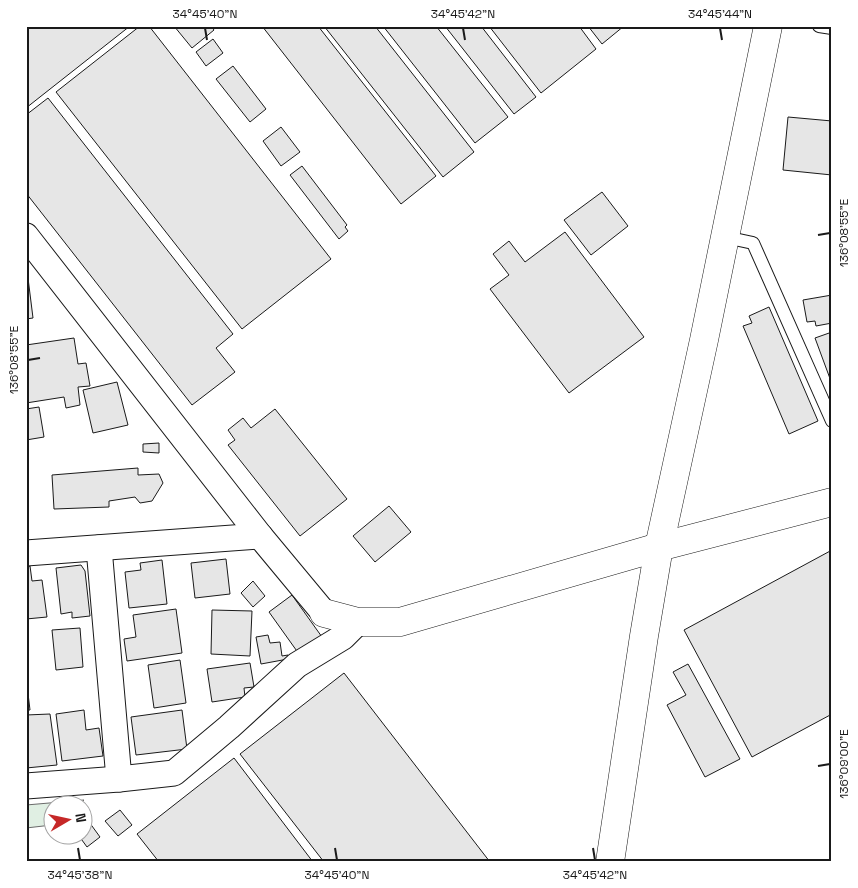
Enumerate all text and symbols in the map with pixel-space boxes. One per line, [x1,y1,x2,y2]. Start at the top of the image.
text: 34°45'40"N [173,6,237,22]
text: 34°45'42"N [431,6,495,22]
text: 34°45'44"N [688,6,752,22]
text: 136°08'55"E [836,198,852,267]
text: 136°08'55"E [6,325,22,394]
text: 136°09'00"E [836,729,852,799]
north arrow [42,796,92,846]
text: N [71,812,90,824]
text: 34°45'38"N [48,867,112,883]
text: 34°45'40"N [305,867,369,883]
text: 34°45'42"N [563,867,627,883]

